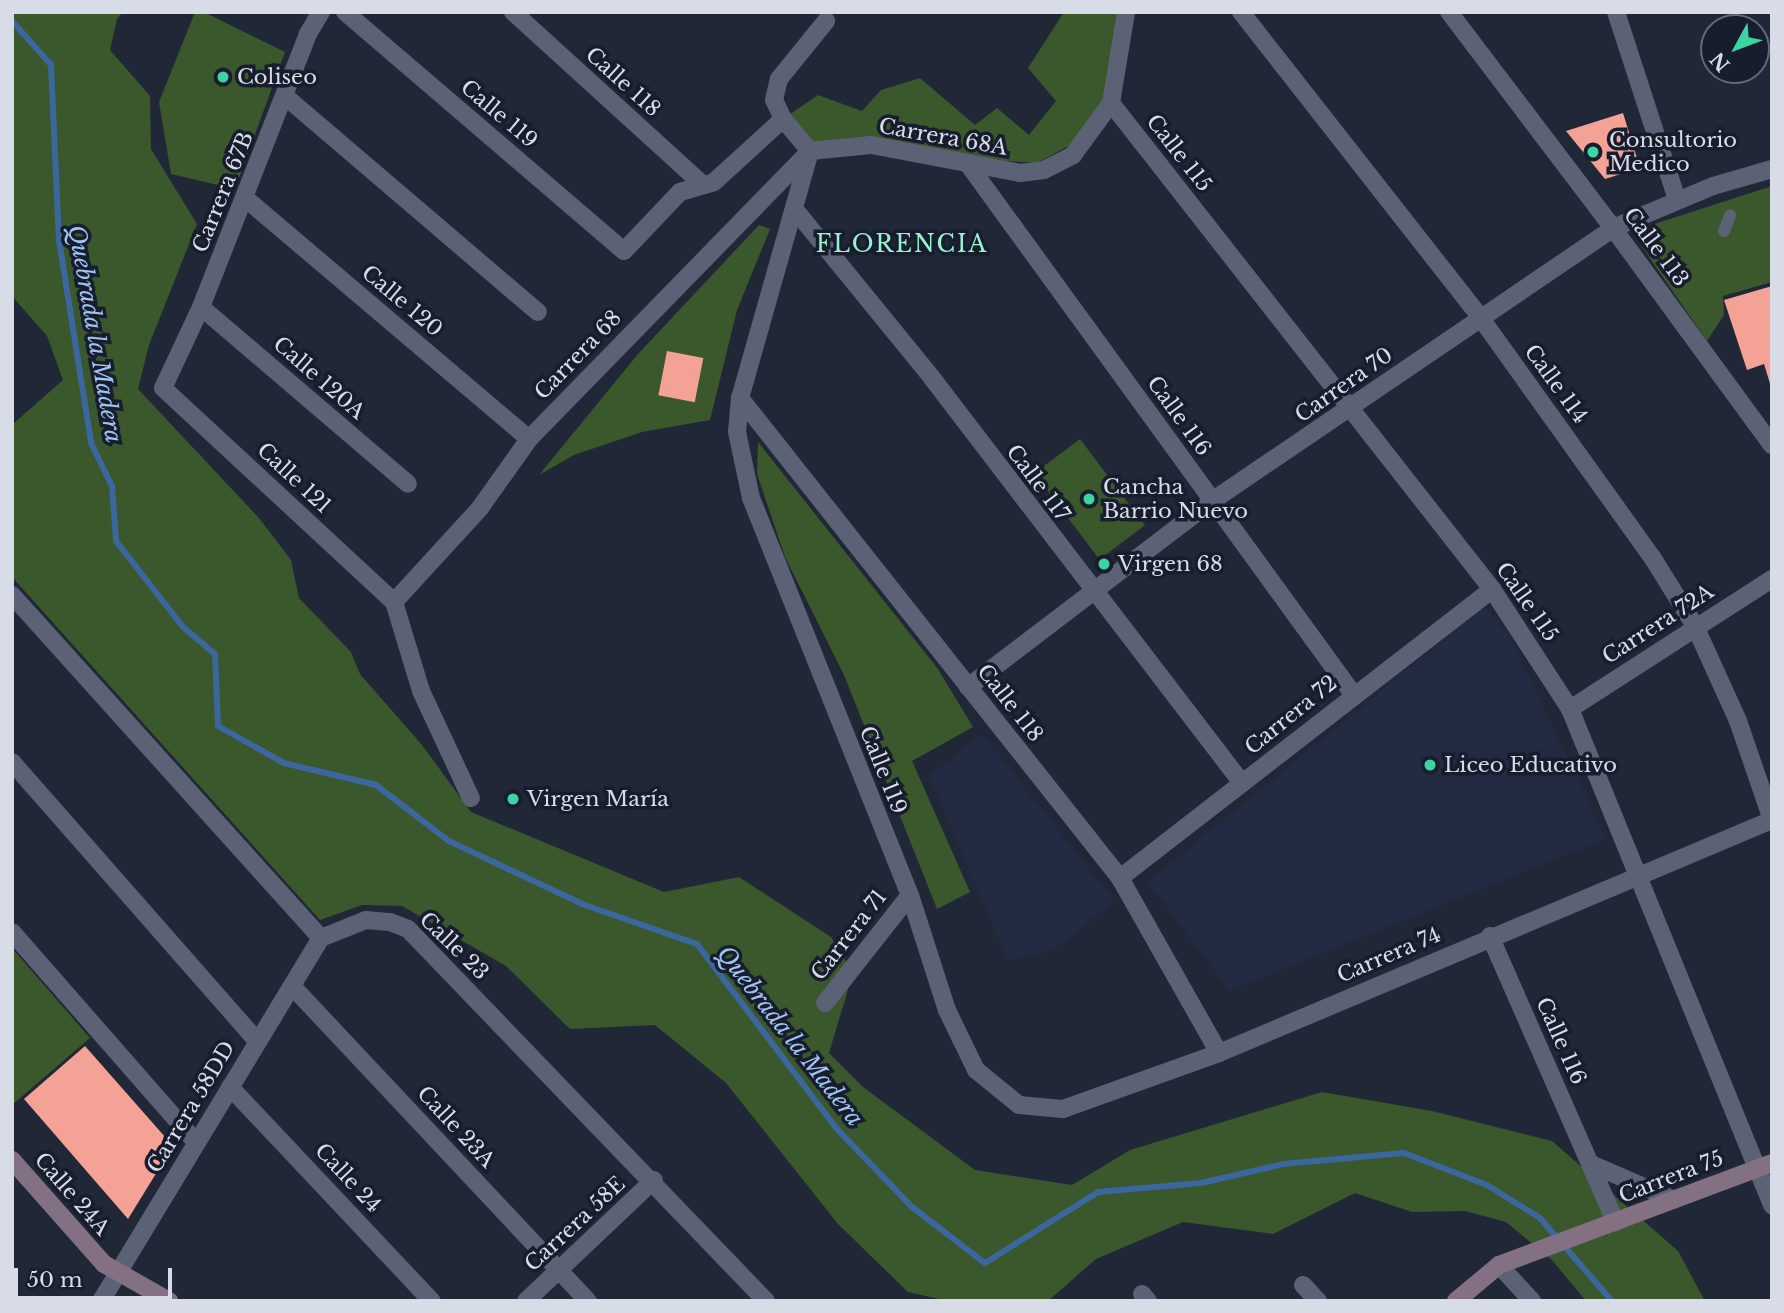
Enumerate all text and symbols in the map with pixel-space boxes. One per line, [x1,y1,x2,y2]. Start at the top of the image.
north arrow [1700,14,1770,84]
street label: Calle 118 [581,42,665,122]
text: N [1706,48,1735,76]
place label: Coliseo [237,64,317,90]
marker: Coliseo [215,69,231,85]
street label: Calle 119 [456,75,542,153]
street label: Calle 115 [1141,109,1217,197]
street label: Carrera 68A [877,113,1009,161]
place label: Consultorio Medico [1609,127,1737,177]
street label: Carrera 67B [187,128,259,256]
marker: Consultorio Medico [1583,142,1603,162]
street label: Calle 113 [1618,203,1694,291]
water label: Quebrada la Madera [62,222,128,446]
district label: FLORENCIA [817,230,987,258]
street label: Calle 120 [357,260,447,342]
street label: Carrera 68 [529,305,627,405]
street label: Calle 120A [268,331,370,425]
street label: Calle 114 [1519,340,1593,428]
street label: Carrera 70 [1290,342,1398,428]
street label: Calle 116 [1142,371,1216,461]
street label: Calle 121 [252,437,336,519]
street label: Calle 117 [1001,440,1075,526]
place label: Cancha Barrio Nuevo [1103,474,1248,524]
marker: Cancha Barrio Nuevo [1081,491,1097,507]
place label: Virgen 68 [1118,551,1223,577]
marker: Virgen 68 [1096,556,1112,572]
street label: Calle 115 [1491,558,1563,646]
street label: Carrera 72A [1598,579,1718,669]
street label: Calle 118 [972,659,1048,747]
street label: Carrera 72 [1240,670,1342,760]
street label: Calle 119 [854,722,912,818]
place label: Liceo Educativo [1444,752,1617,778]
marker: Liceo Educativo [1422,757,1438,773]
place label: Virgen María [527,786,669,812]
marker: Virgen María [505,791,521,807]
street label: Carrera 71 [806,885,892,985]
street label: Calle 23 [414,907,494,985]
street label: Carrera 74 [1333,922,1445,988]
water label: Quebrada la Madera [711,940,869,1132]
street label: Calle 116 [1531,994,1591,1088]
street label: Carrera 58DD [142,1036,240,1178]
street label: Calle 23A [412,1081,500,1173]
street label: Calle 24 [310,1138,386,1218]
street label: Carrera 75 [1615,1145,1727,1209]
street label: Calle 24A [29,1147,115,1241]
street label: Carrera 58E [520,1171,630,1277]
scale bar [18,1254,175,1298]
text: 50 m [27,1267,82,1293]

